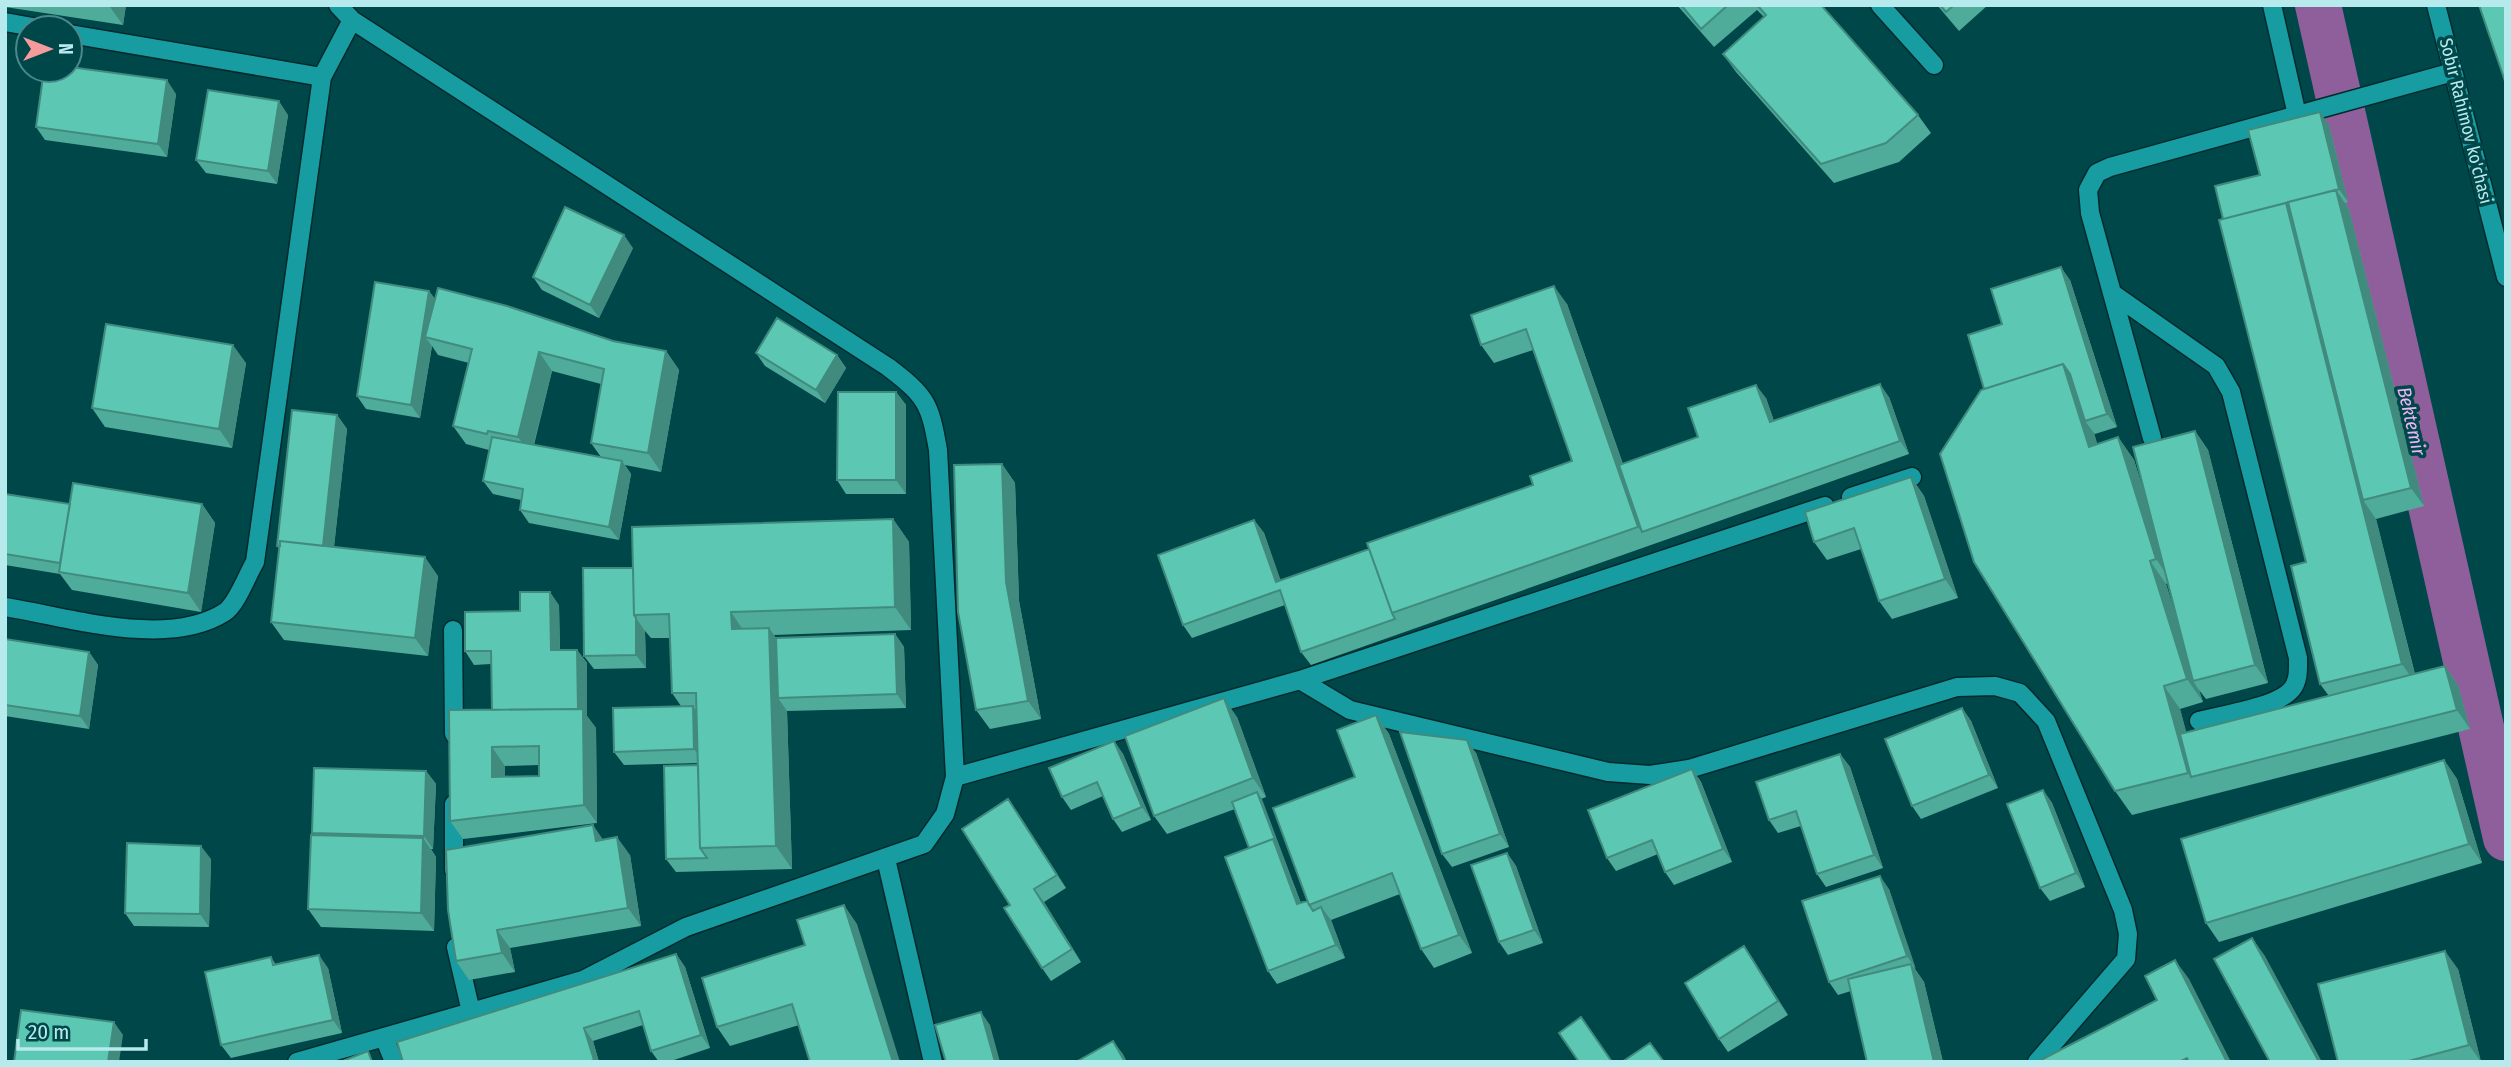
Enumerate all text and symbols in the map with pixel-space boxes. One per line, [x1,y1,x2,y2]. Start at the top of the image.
north arrow [14,14,84,84]
street label: Sobir Rahimov ko'chasi [2435,36,2497,206]
text: N [54,43,77,55]
water label: Bektemir [2392,385,2431,459]
scale bar [18,1007,145,1052]
text: 20 m [28,1019,69,1045]

